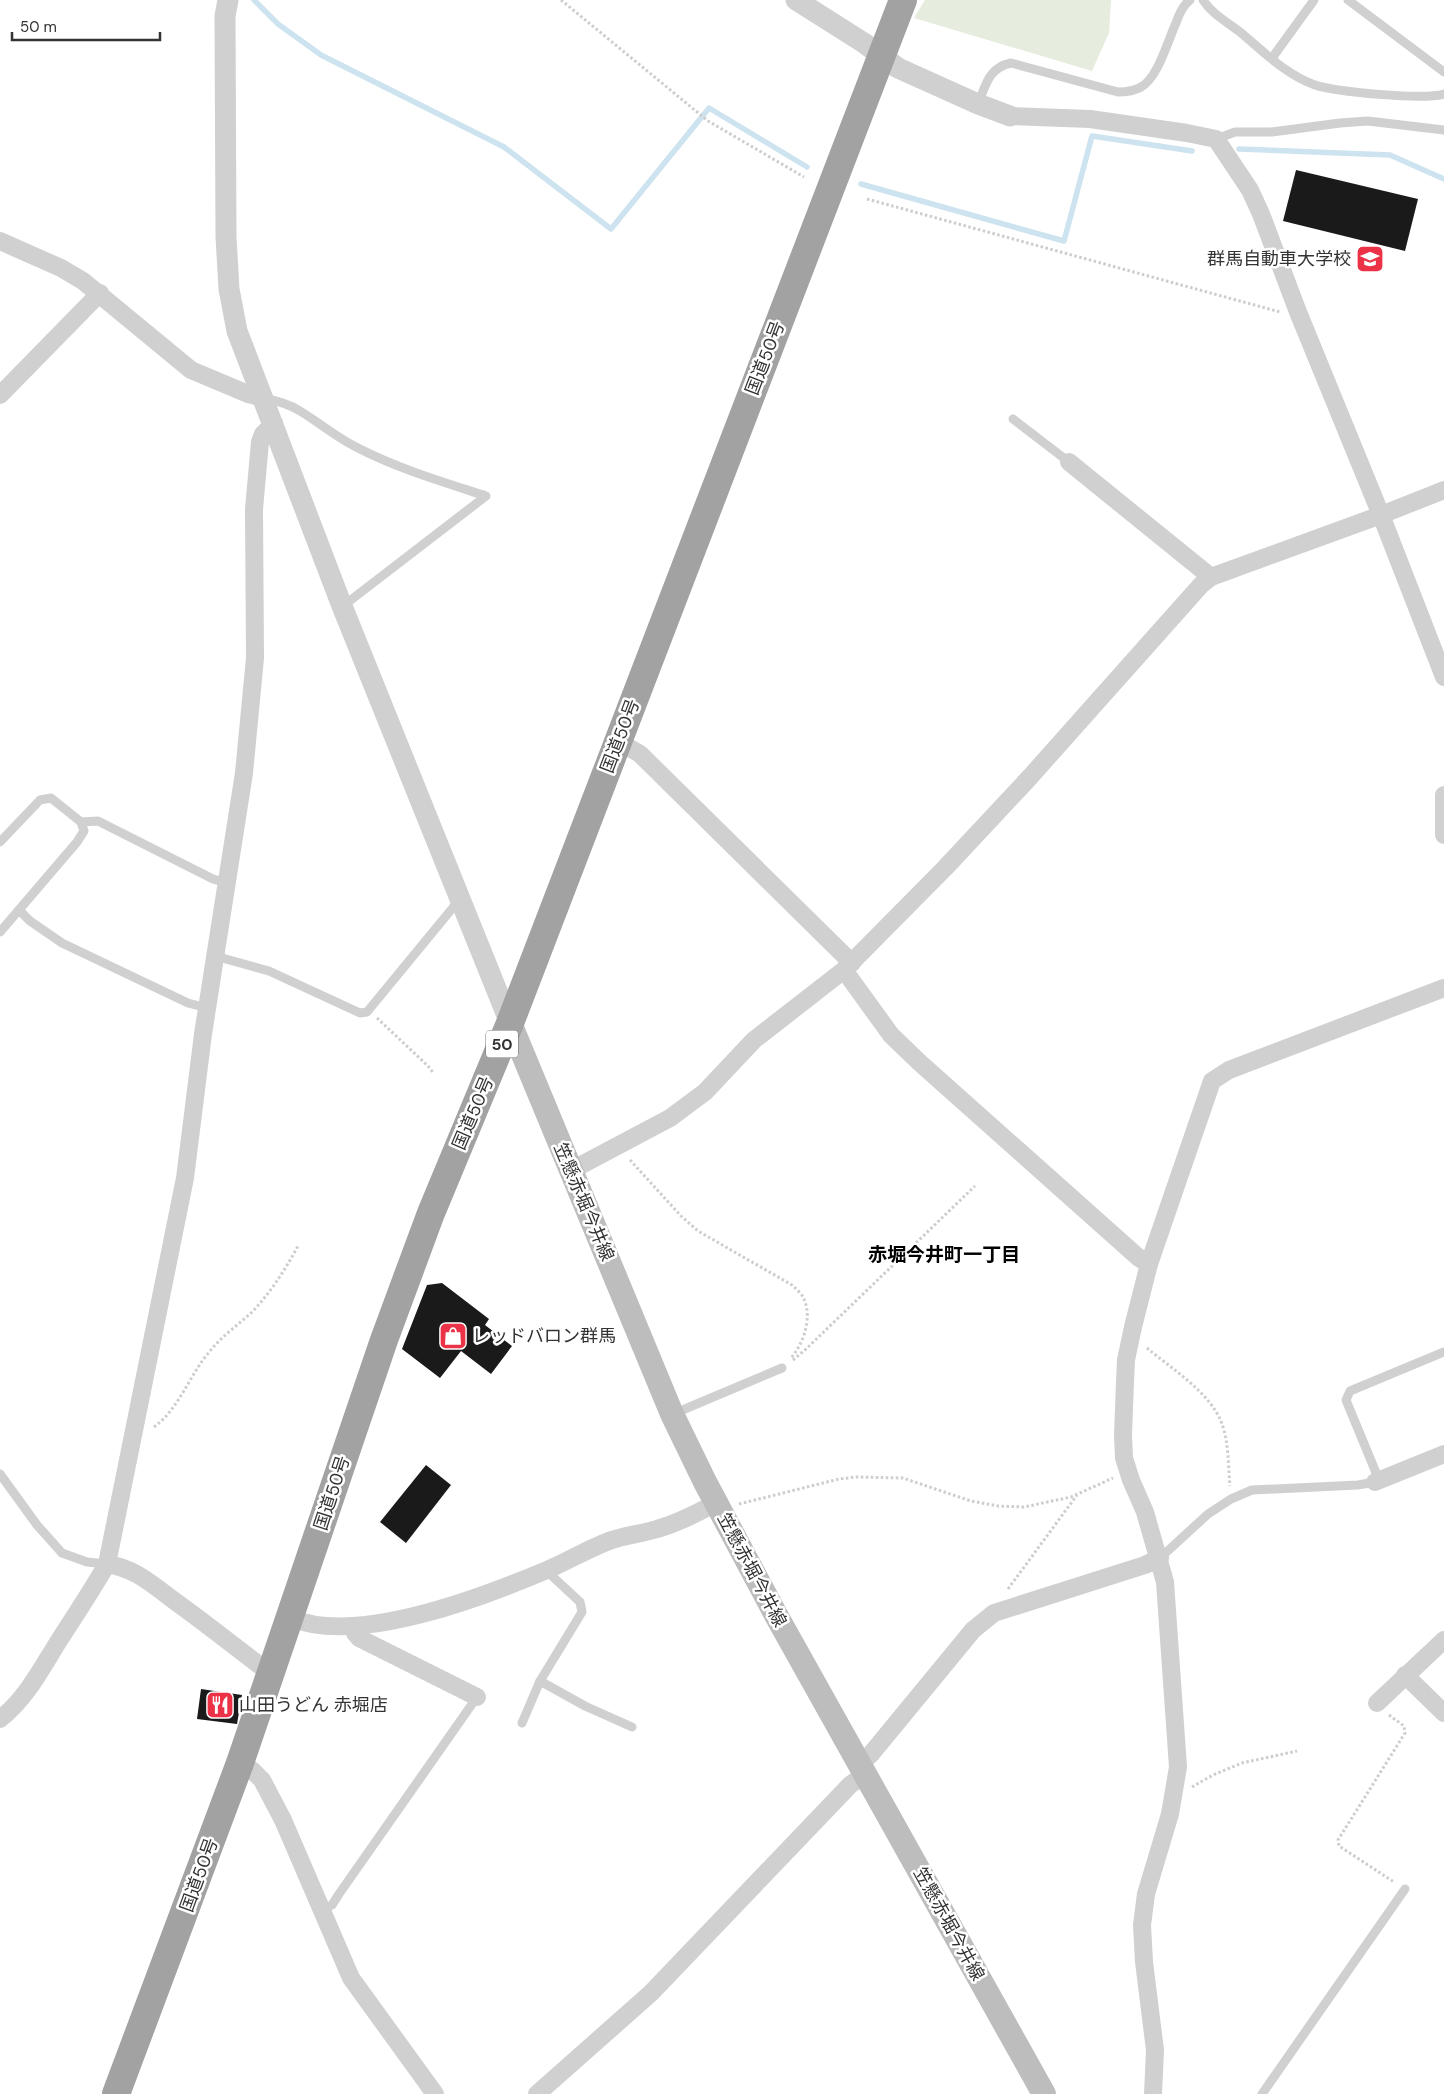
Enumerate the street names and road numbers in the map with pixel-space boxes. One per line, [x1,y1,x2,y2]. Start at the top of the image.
street label: 国道50号 [740,318,790,398]
street label: 国道50号 [595,696,645,776]
road number: 50 [486,1030,518,1058]
street label: 国道50号 [447,1073,499,1153]
street label: 笠懸赤堀今井線 [548,1139,620,1265]
street label: 国道50号 [309,1453,355,1533]
street label: 笠懸赤堀今井線 [712,1509,792,1631]
street label: 国道50号 [175,1835,223,1915]
street label: 笠懸赤堀今井線 [908,1863,990,1985]

